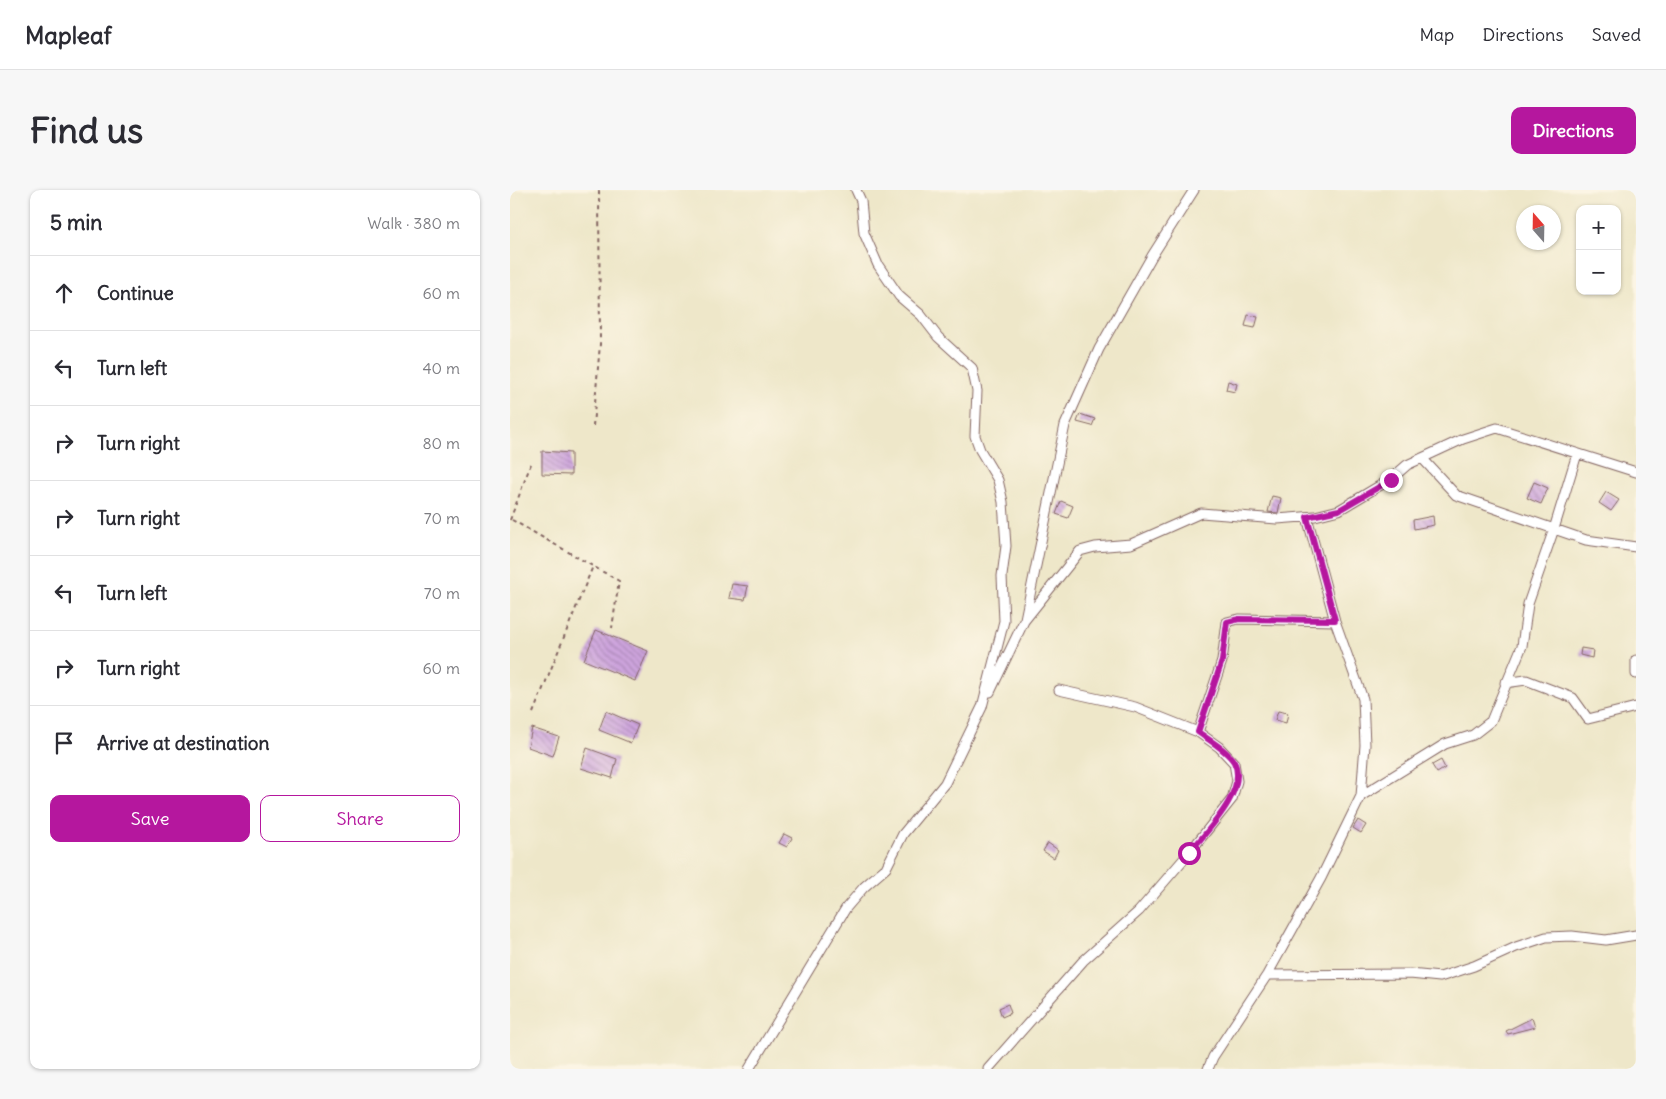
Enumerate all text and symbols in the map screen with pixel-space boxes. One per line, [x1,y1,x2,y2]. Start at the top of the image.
text: Mapleaf [25,20,112,50]
text: Map [1419,23,1454,46]
text: Directions [1482,23,1564,46]
text: Saved [1592,23,1641,46]
button: Directions [1511,107,1636,154]
text: Find us [30,108,143,152]
north arrow [1516,205,1561,250]
map controls [1576,205,1621,295]
button: + [1576,205,1621,250]
text: 5 min [50,209,102,236]
text: Walk · 380 m [367,213,460,233]
button: − [1576,250,1621,295]
icon: ahead [50,279,78,307]
text: Continue [97,281,174,305]
text: 60 m [422,283,460,303]
icon: left [50,354,78,382]
text: Turn left [97,356,167,380]
text: 40 m [422,358,460,378]
icon: right [50,429,78,457]
text: Turn right [97,431,180,455]
text: 80 m [422,433,460,453]
route end [1380,469,1403,492]
icon: right [50,504,78,532]
text: Turn right [97,506,180,530]
text: 70 m [424,508,460,528]
icon: left [50,579,78,607]
text: Turn left [97,581,167,605]
text: 70 m [424,583,460,603]
icon: right [50,654,78,682]
text: Turn right [97,656,180,680]
text: 60 m [422,658,460,678]
icon: arrive [50,729,78,757]
text: Arrive at destination [97,731,270,755]
button: Save [50,795,250,842]
button: Share [260,795,460,842]
route start [1178,842,1201,865]

